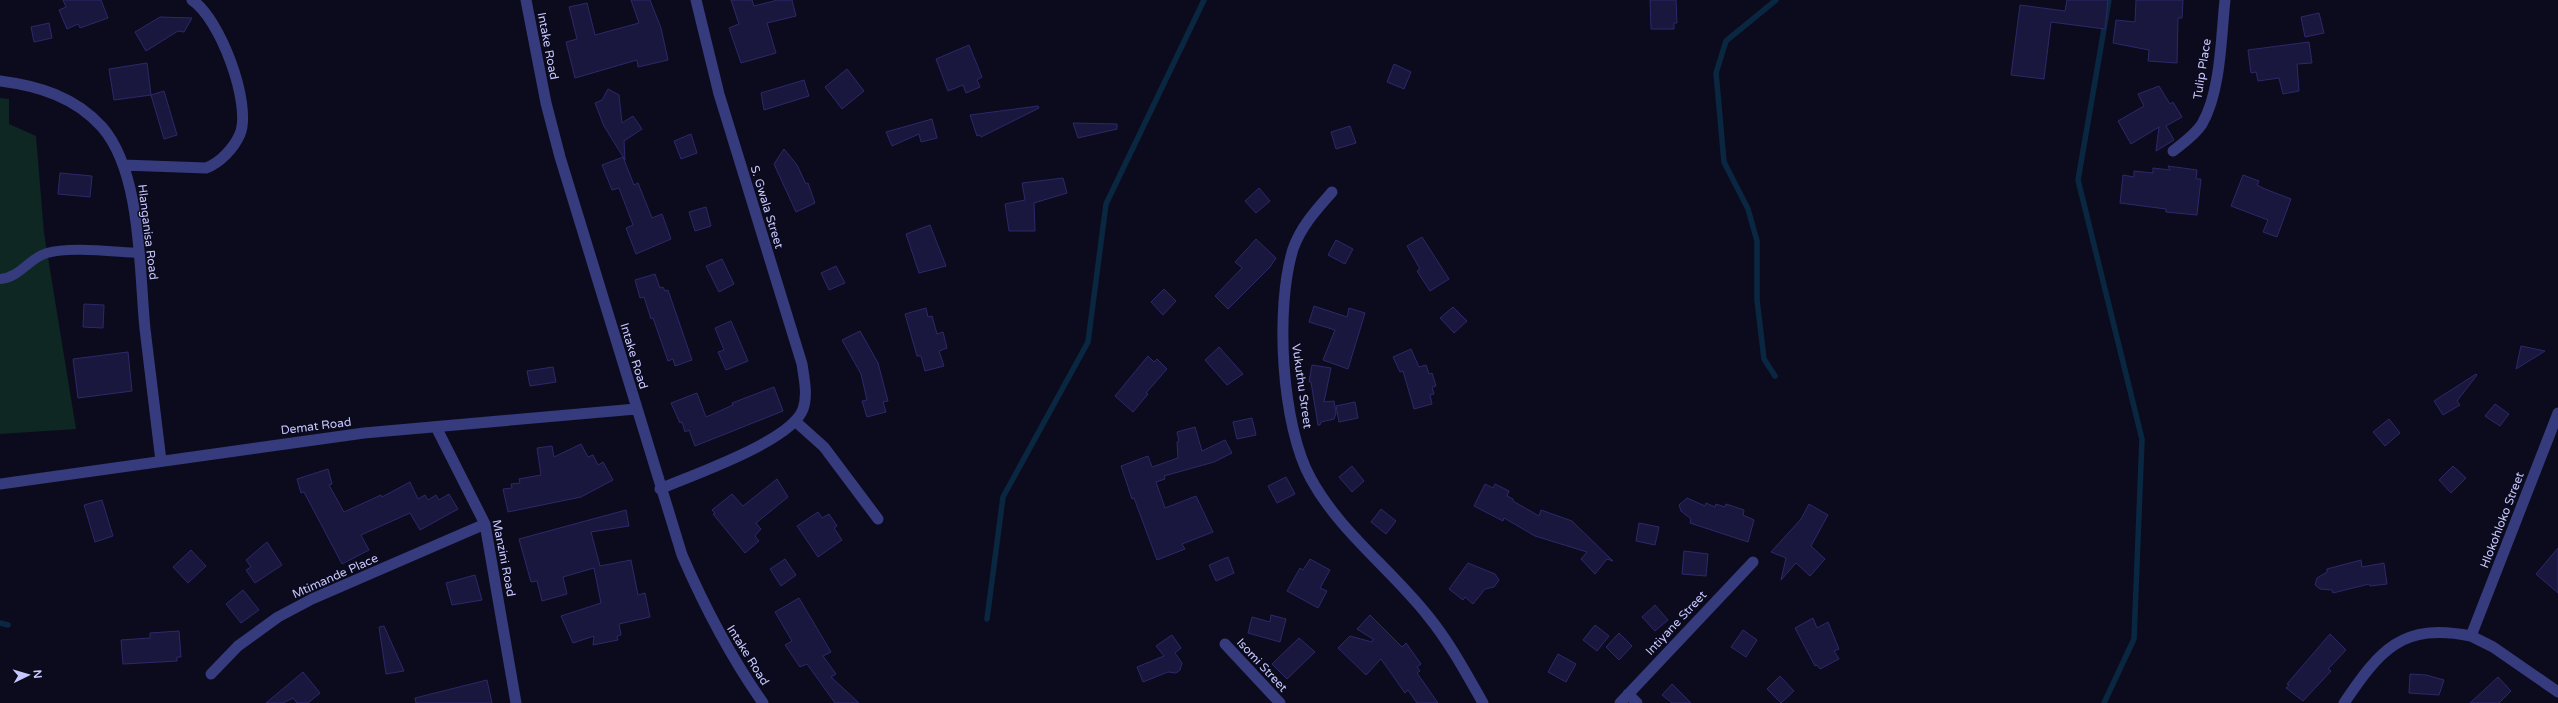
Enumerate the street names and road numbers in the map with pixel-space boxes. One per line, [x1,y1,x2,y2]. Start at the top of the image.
street label: Intake Road [535,11,561,81]
street label: Tulip Place [2190,37,2214,100]
street label: S. Gwala Street [748,164,786,251]
street label: Hlanganisa Road [135,183,161,281]
street label: Intake Road [617,321,651,391]
street label: Vukuthu Street [1289,343,1315,430]
street label: Demat Road [280,415,352,437]
street label: Hlokohloko Street [2477,470,2527,570]
street label: Manzini Road [490,518,518,598]
street label: Mtimande Place [290,551,380,601]
street label: Intiyane Street [1643,588,1710,658]
street label: Intake Road [724,622,772,688]
street label: Isomi Street [1234,635,1291,695]

